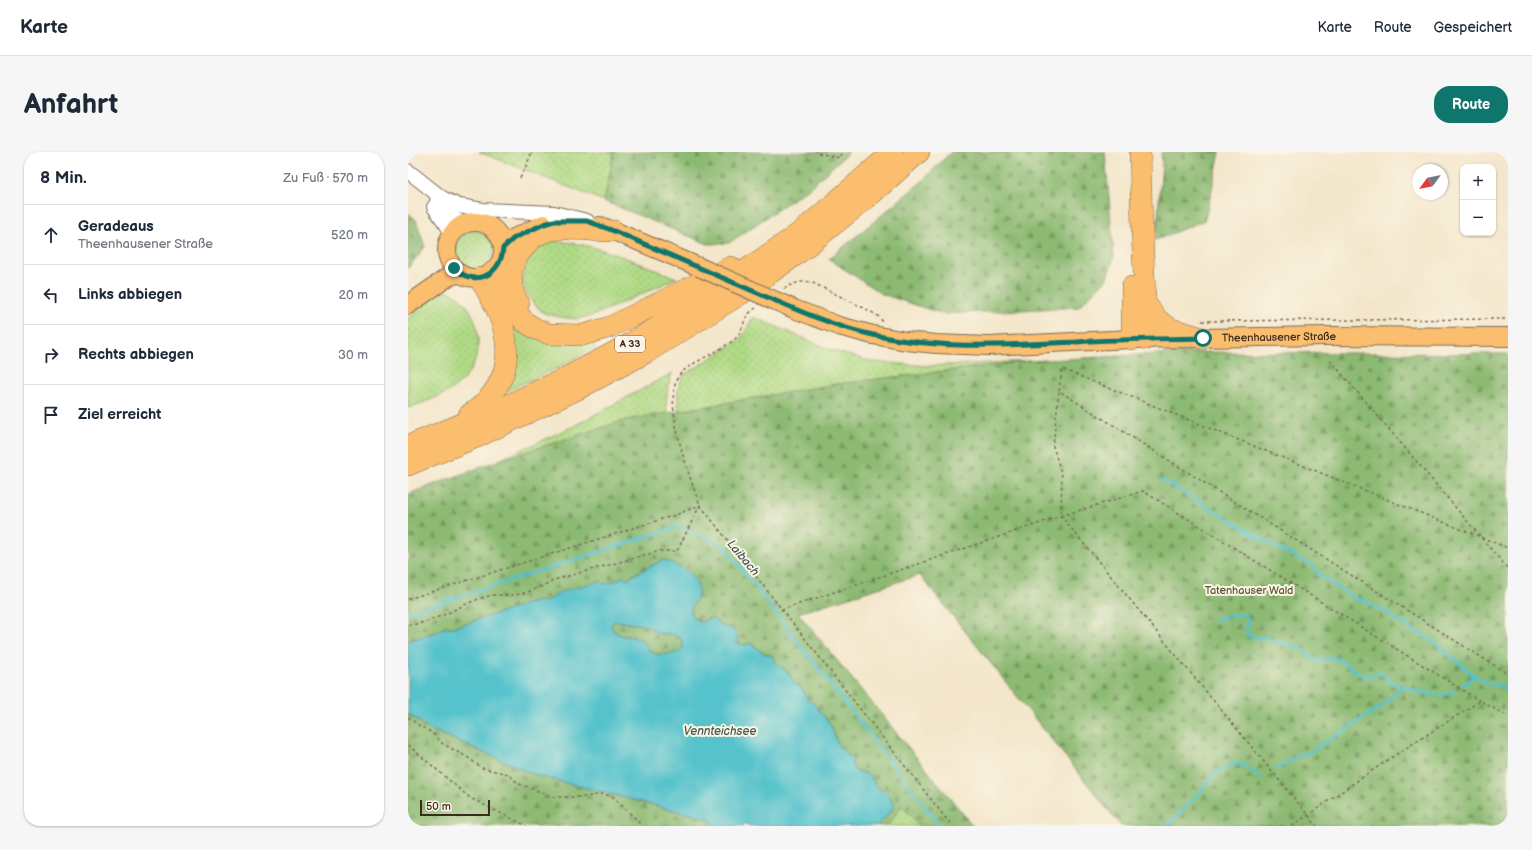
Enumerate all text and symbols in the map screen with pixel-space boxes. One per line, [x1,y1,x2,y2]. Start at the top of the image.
text: Karte [20,16,68,39]
text: Karte [1318,19,1352,36]
text: Route [1374,19,1412,36]
text: Gespeichert [1434,19,1512,36]
button: Route [1434,86,1508,123]
text: Anfahrt [24,88,118,121]
north arrow [1412,164,1448,200]
map controls [1460,164,1496,236]
button: + [1460,164,1496,200]
text: 8 Min. [40,168,87,188]
text: Zu Fuß · 570 m [283,170,368,186]
button: − [1460,200,1496,236]
text: Geradeaus [78,217,154,236]
icon: ahead [40,224,62,246]
text: 520 m [331,227,368,243]
text: Theenhausener Straße [78,236,213,252]
route end [445,259,463,277]
icon: left [40,284,62,306]
text: Links abbiegen [78,285,182,304]
text: 20 m [338,287,368,303]
route start [1194,329,1212,347]
street label: Theenhausener Straße [1222,329,1336,344]
road number: A 33 [615,336,645,352]
icon: right [40,344,62,366]
text: Rechts abbiegen [78,345,194,364]
text: 30 m [338,347,368,363]
icon: arrive [40,404,62,426]
text: Ziel erreicht [78,405,161,424]
water label: Laibach [724,537,763,579]
park label: Tatenhauser Wald [1205,584,1293,597]
water label: Vennteichsee [684,724,756,739]
scale bar [420,798,490,817]
text: 50 m [426,800,451,813]

